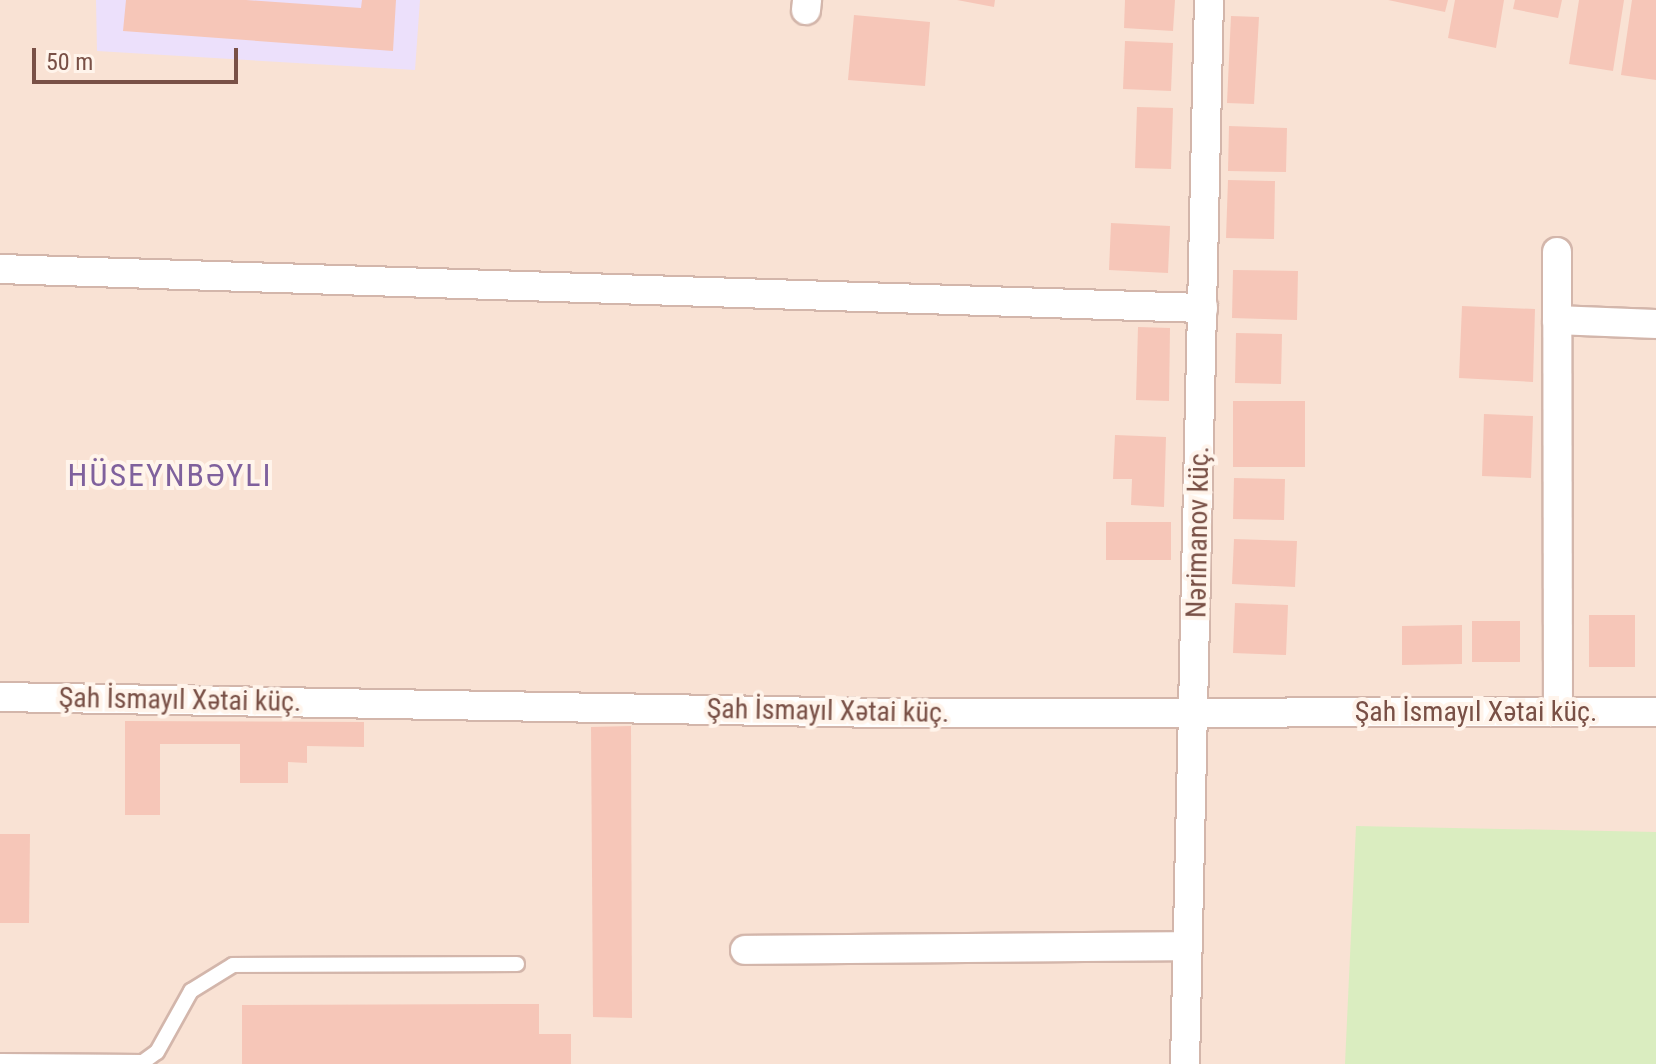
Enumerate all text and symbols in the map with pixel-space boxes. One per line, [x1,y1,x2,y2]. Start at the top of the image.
scale bar [36,32,242,82]
text: 50 m [46,48,93,76]
street label: Nərimanov küç. [1180,446,1216,618]
district label: HÜSEYNBƏYLI [68,456,272,494]
street label: Şah İsmayıl Xətai küç. [58,681,302,719]
street label: Şah İsmayıl Xətai küç. [706,692,950,730]
street label: Şah İsmayıl Xətai küç. [1355,695,1597,729]

